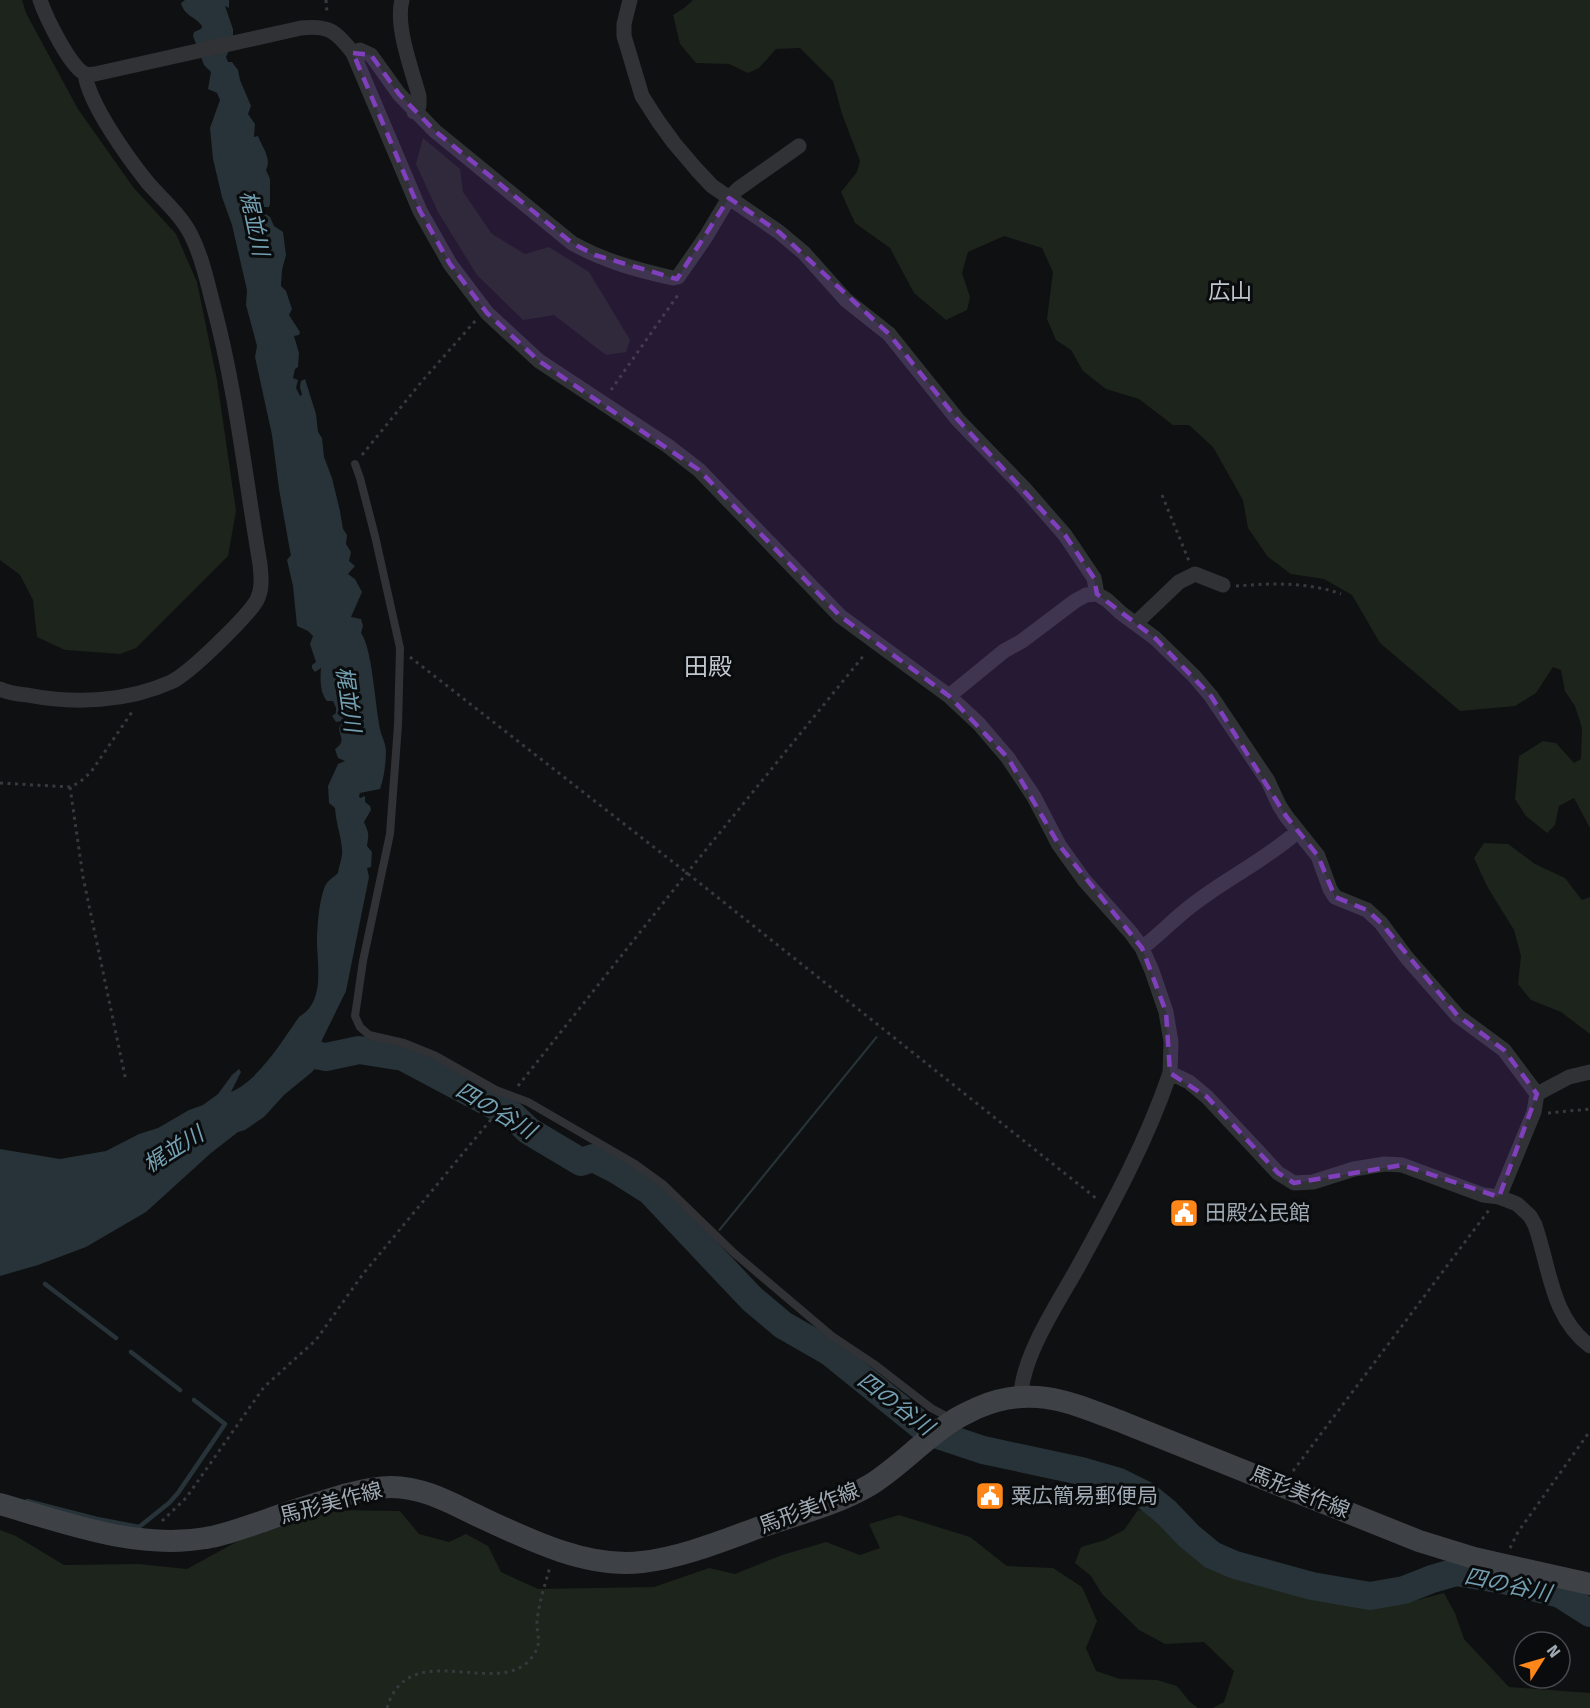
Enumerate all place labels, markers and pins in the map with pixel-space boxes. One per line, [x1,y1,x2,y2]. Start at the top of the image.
public building icon: 田殿公民館 [1168,1197,1200,1229]
place label: 田殿公民館 [1205,1200,1310,1226]
public building icon: 粟広簡易郵便局 [974,1480,1006,1512]
place label: 粟広簡易郵便局 [1011,1483,1158,1509]

